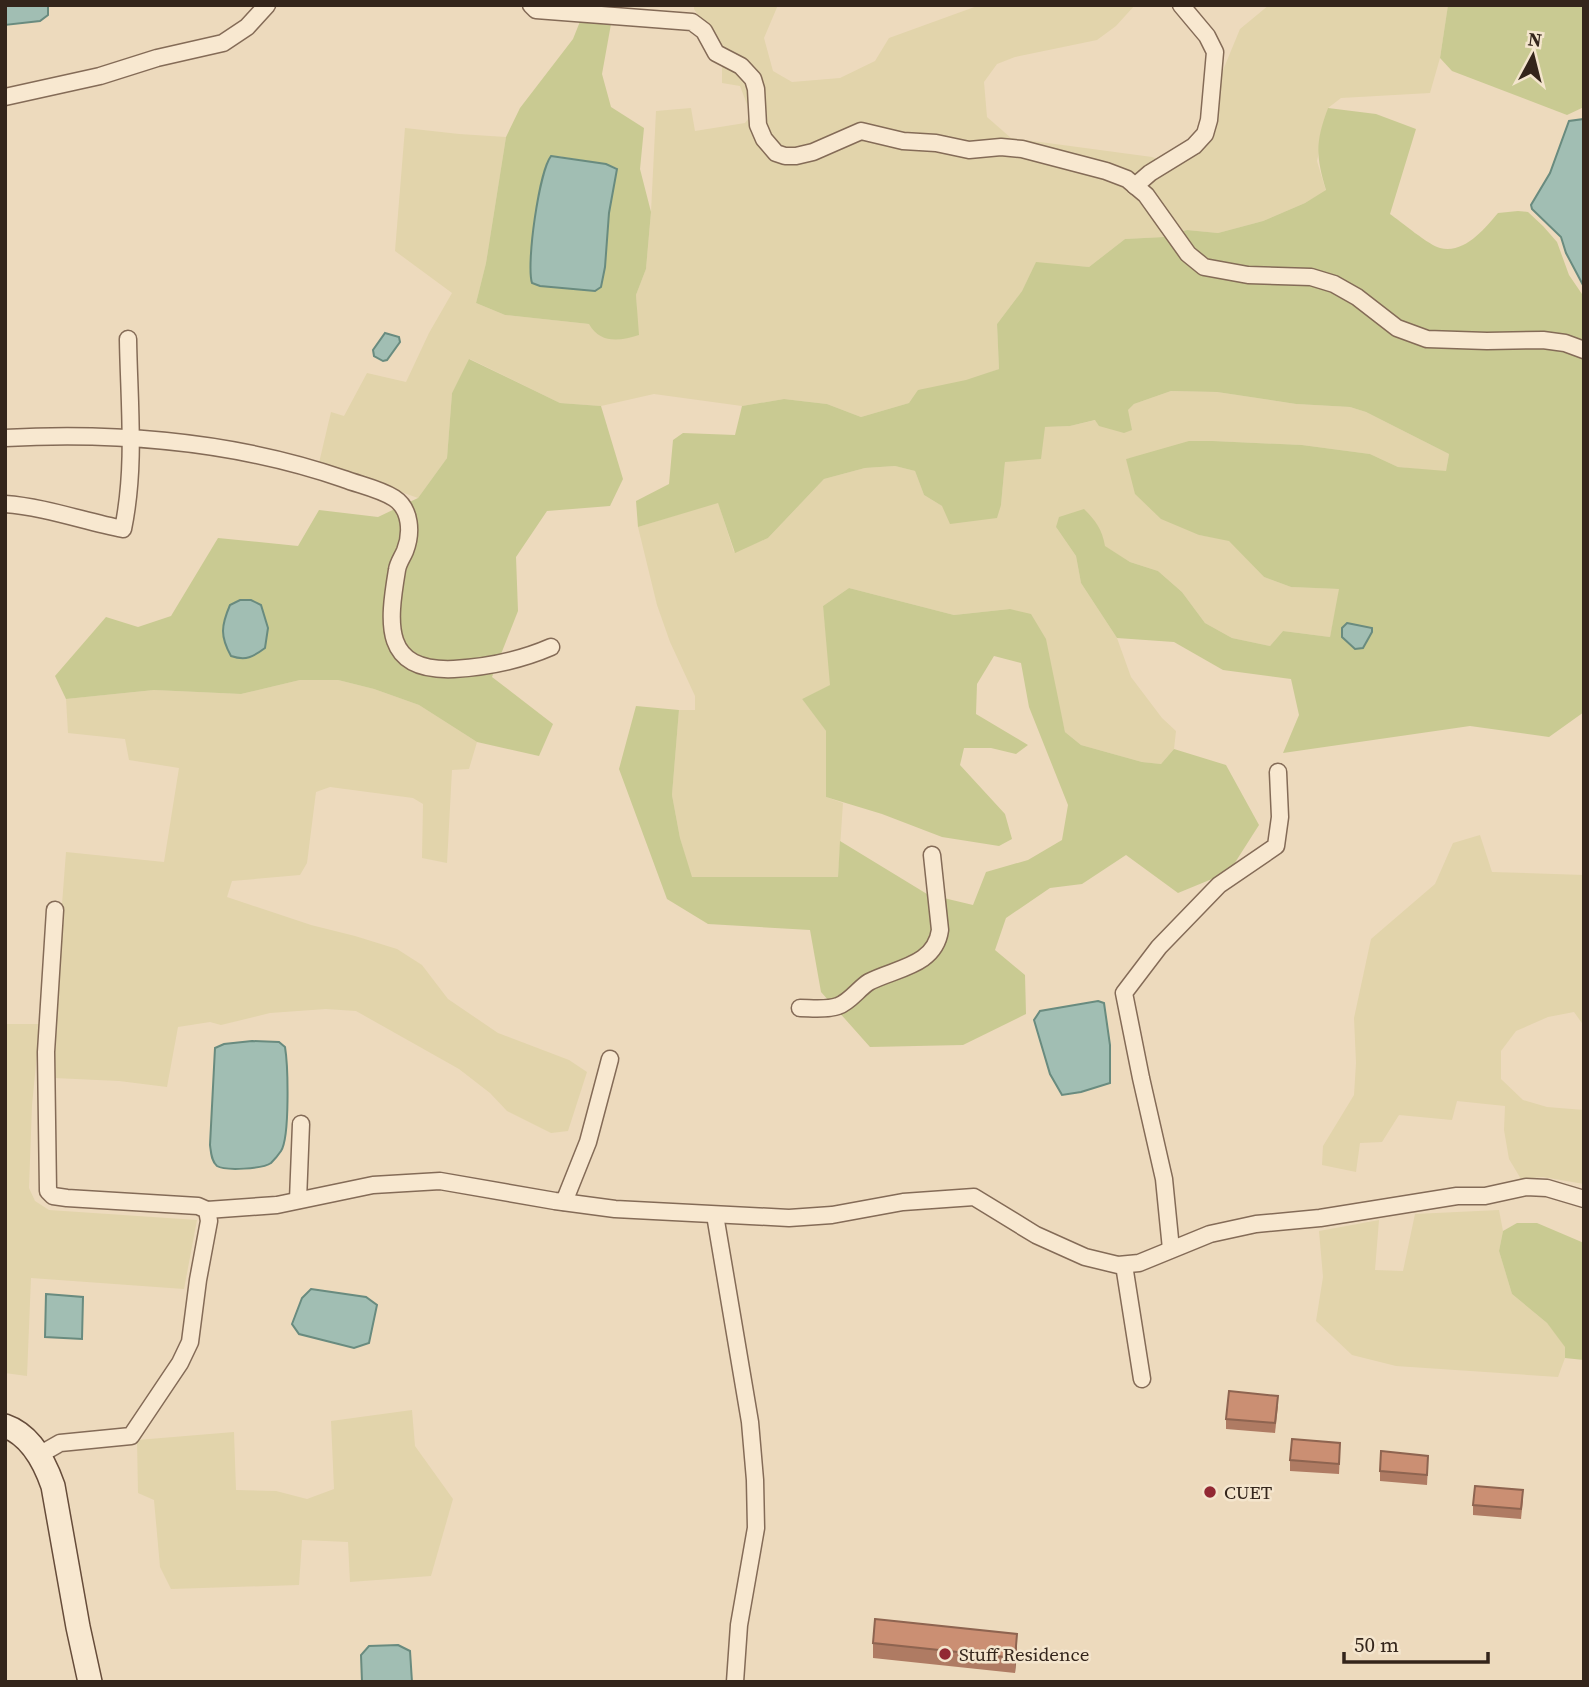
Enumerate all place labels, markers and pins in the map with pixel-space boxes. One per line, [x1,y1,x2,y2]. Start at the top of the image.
place label: CUET [1224,1479,1273,1505]
marker: CUET [1202,1484,1218,1500]
place label: Stuff Residence [959,1641,1089,1667]
marker: Stuff Residence [937,1646,953,1662]

